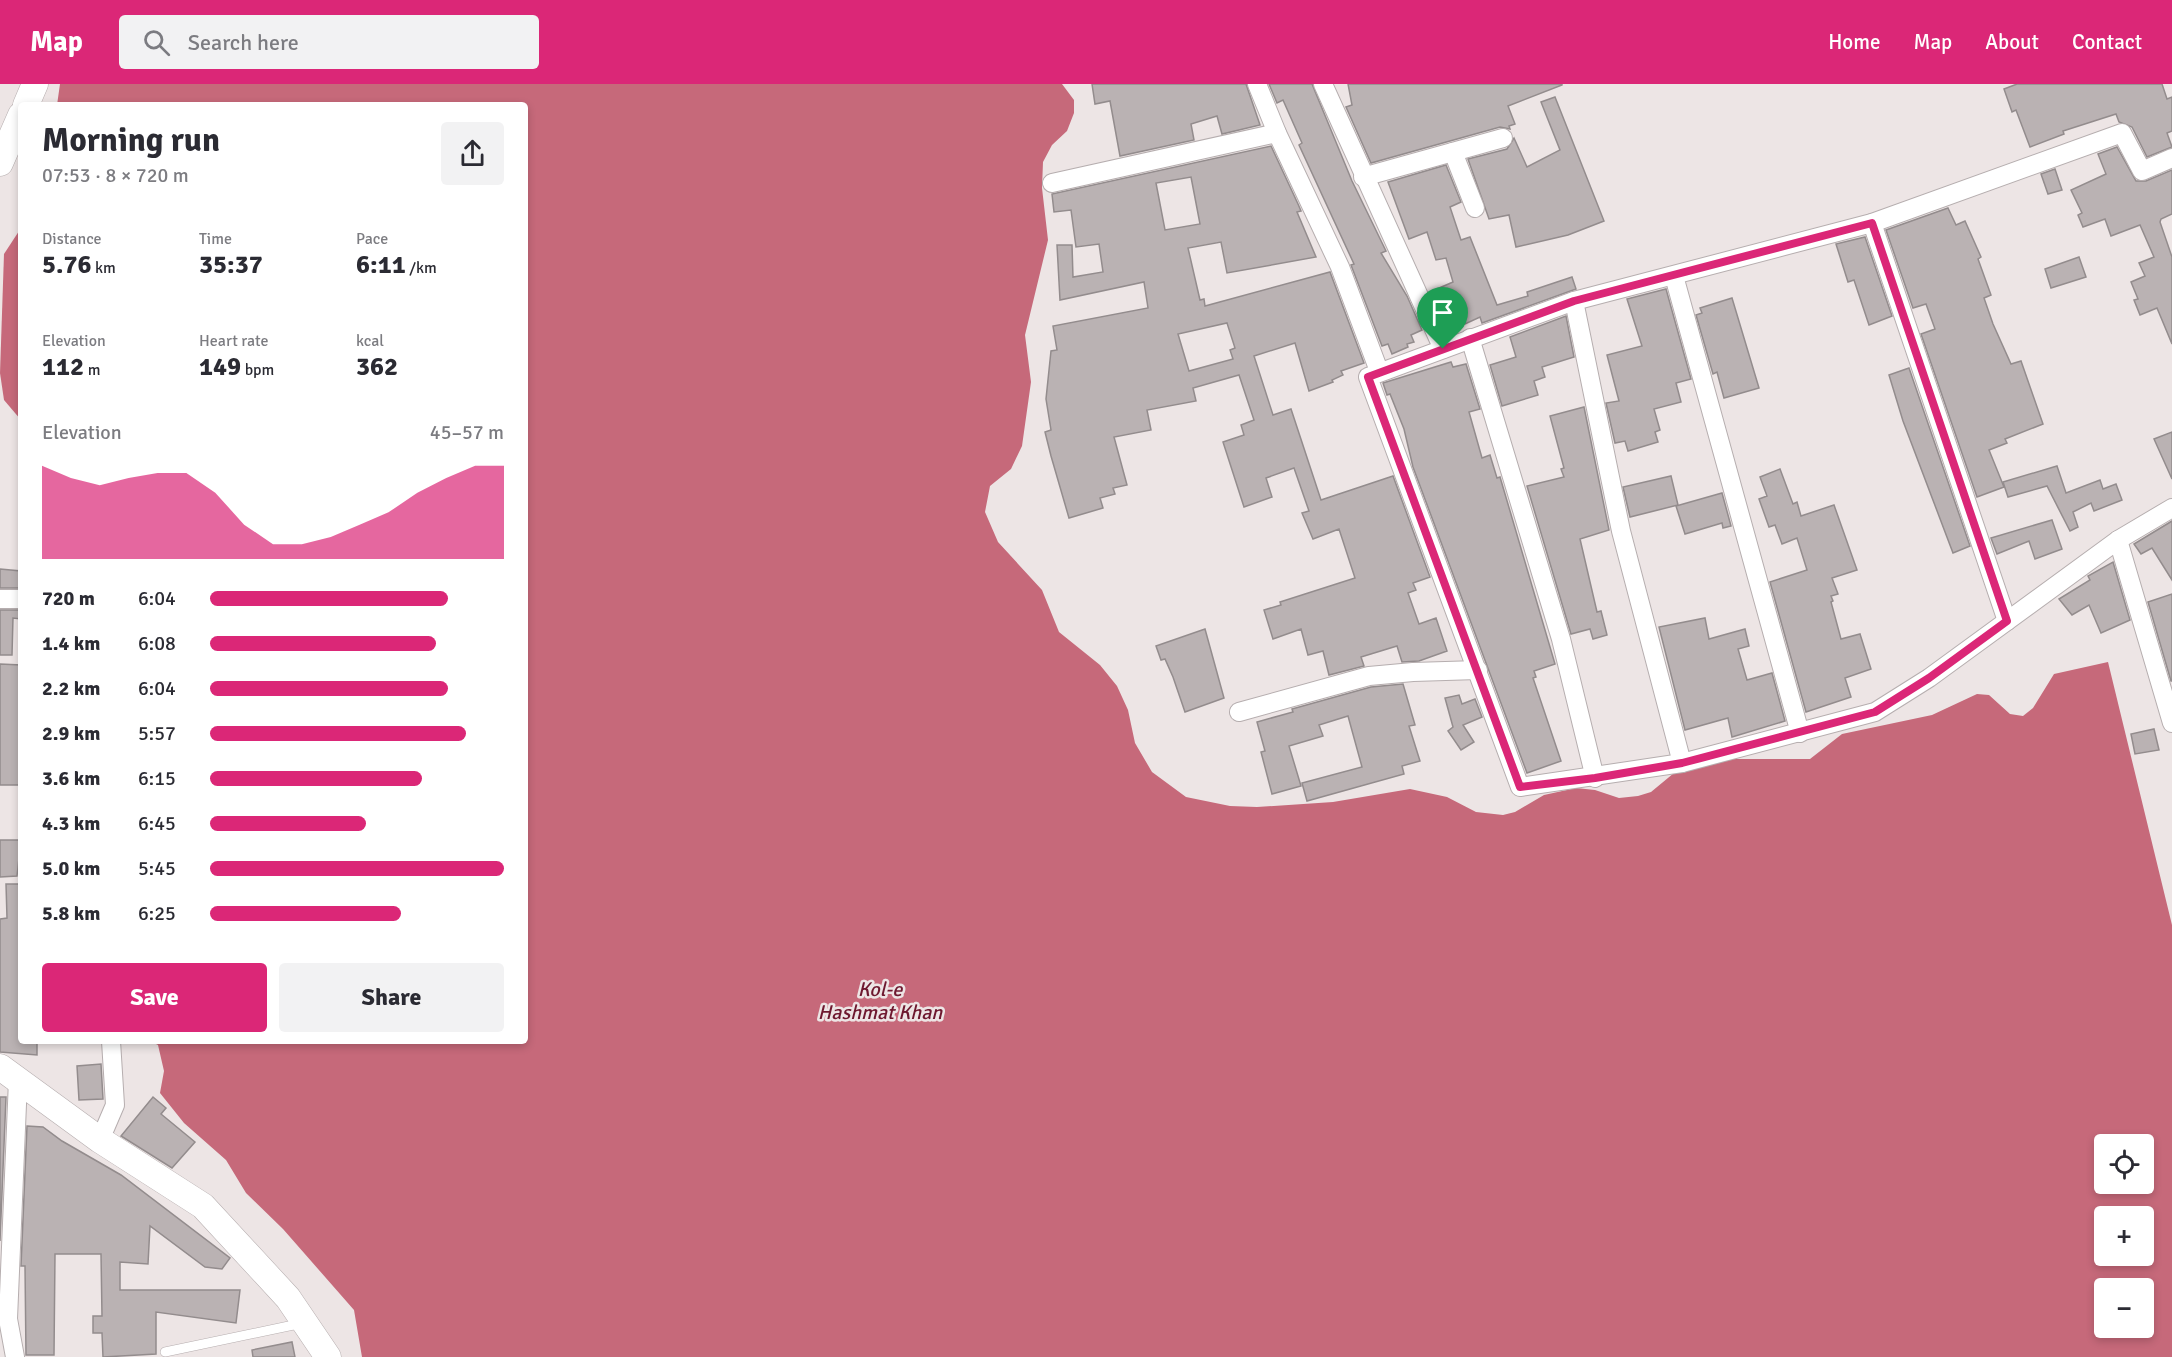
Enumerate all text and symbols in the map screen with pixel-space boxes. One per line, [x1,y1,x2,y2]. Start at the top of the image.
search box [119,15,539,69]
text: Map [30,25,83,59]
icon: search [140,26,173,59]
text: Search here [188,29,299,56]
text: Home [1828,29,1881,55]
text: Map [1914,29,1952,55]
text: About [1985,29,2039,55]
text: Contact [2072,29,2142,55]
text: Morning run [42,120,220,161]
button: share [441,122,504,185]
text: 07:53 · 8 × 720 m [42,163,189,188]
text: Distance [42,229,102,249]
text: Time [199,229,232,249]
text: Pace [356,229,388,249]
text: 5.76 [42,249,92,281]
text: 35:37 [199,249,263,281]
text: 6:11 [356,249,406,281]
text: km [92,258,116,278]
text: /km [406,258,437,278]
pin [1417,287,1468,349]
icon: arrive [1426,296,1459,329]
text: Elevation [42,331,106,351]
text: Heart rate [199,331,268,351]
text: kcal [356,331,384,351]
text: 112 [42,351,84,383]
text: 149 [199,351,241,383]
text: 362 [356,351,398,383]
text: m [84,360,100,380]
text: bpm [241,360,274,380]
text: Elevation [42,420,122,445]
text: 45–57 m [430,420,504,445]
text: 720 m [42,586,95,611]
text: 6:04 [138,586,176,611]
text: 1.4 km [42,631,100,656]
text: 6:08 [138,631,176,656]
text: 2.2 km [42,676,100,701]
text: 6:04 [138,676,176,701]
text: 2.9 km [42,721,100,746]
text: 5:57 [138,721,176,746]
text: 3.6 km [42,766,100,791]
text: 6:15 [138,766,176,791]
text: 4.3 km [42,811,100,836]
text: 6:45 [138,811,176,836]
text: 5.0 km [42,856,100,881]
text: 5:45 [138,856,176,881]
text: 5.8 km [42,901,100,926]
text: 6:25 [138,901,176,926]
button: Save [42,963,267,1032]
button: Share [279,963,504,1032]
water label: Kol-e Hashmat Khan [818,977,943,1025]
map controls [2094,1134,2154,1338]
button: locate [2094,1134,2154,1194]
button: + [2094,1206,2154,1266]
button: − [2094,1278,2154,1338]

